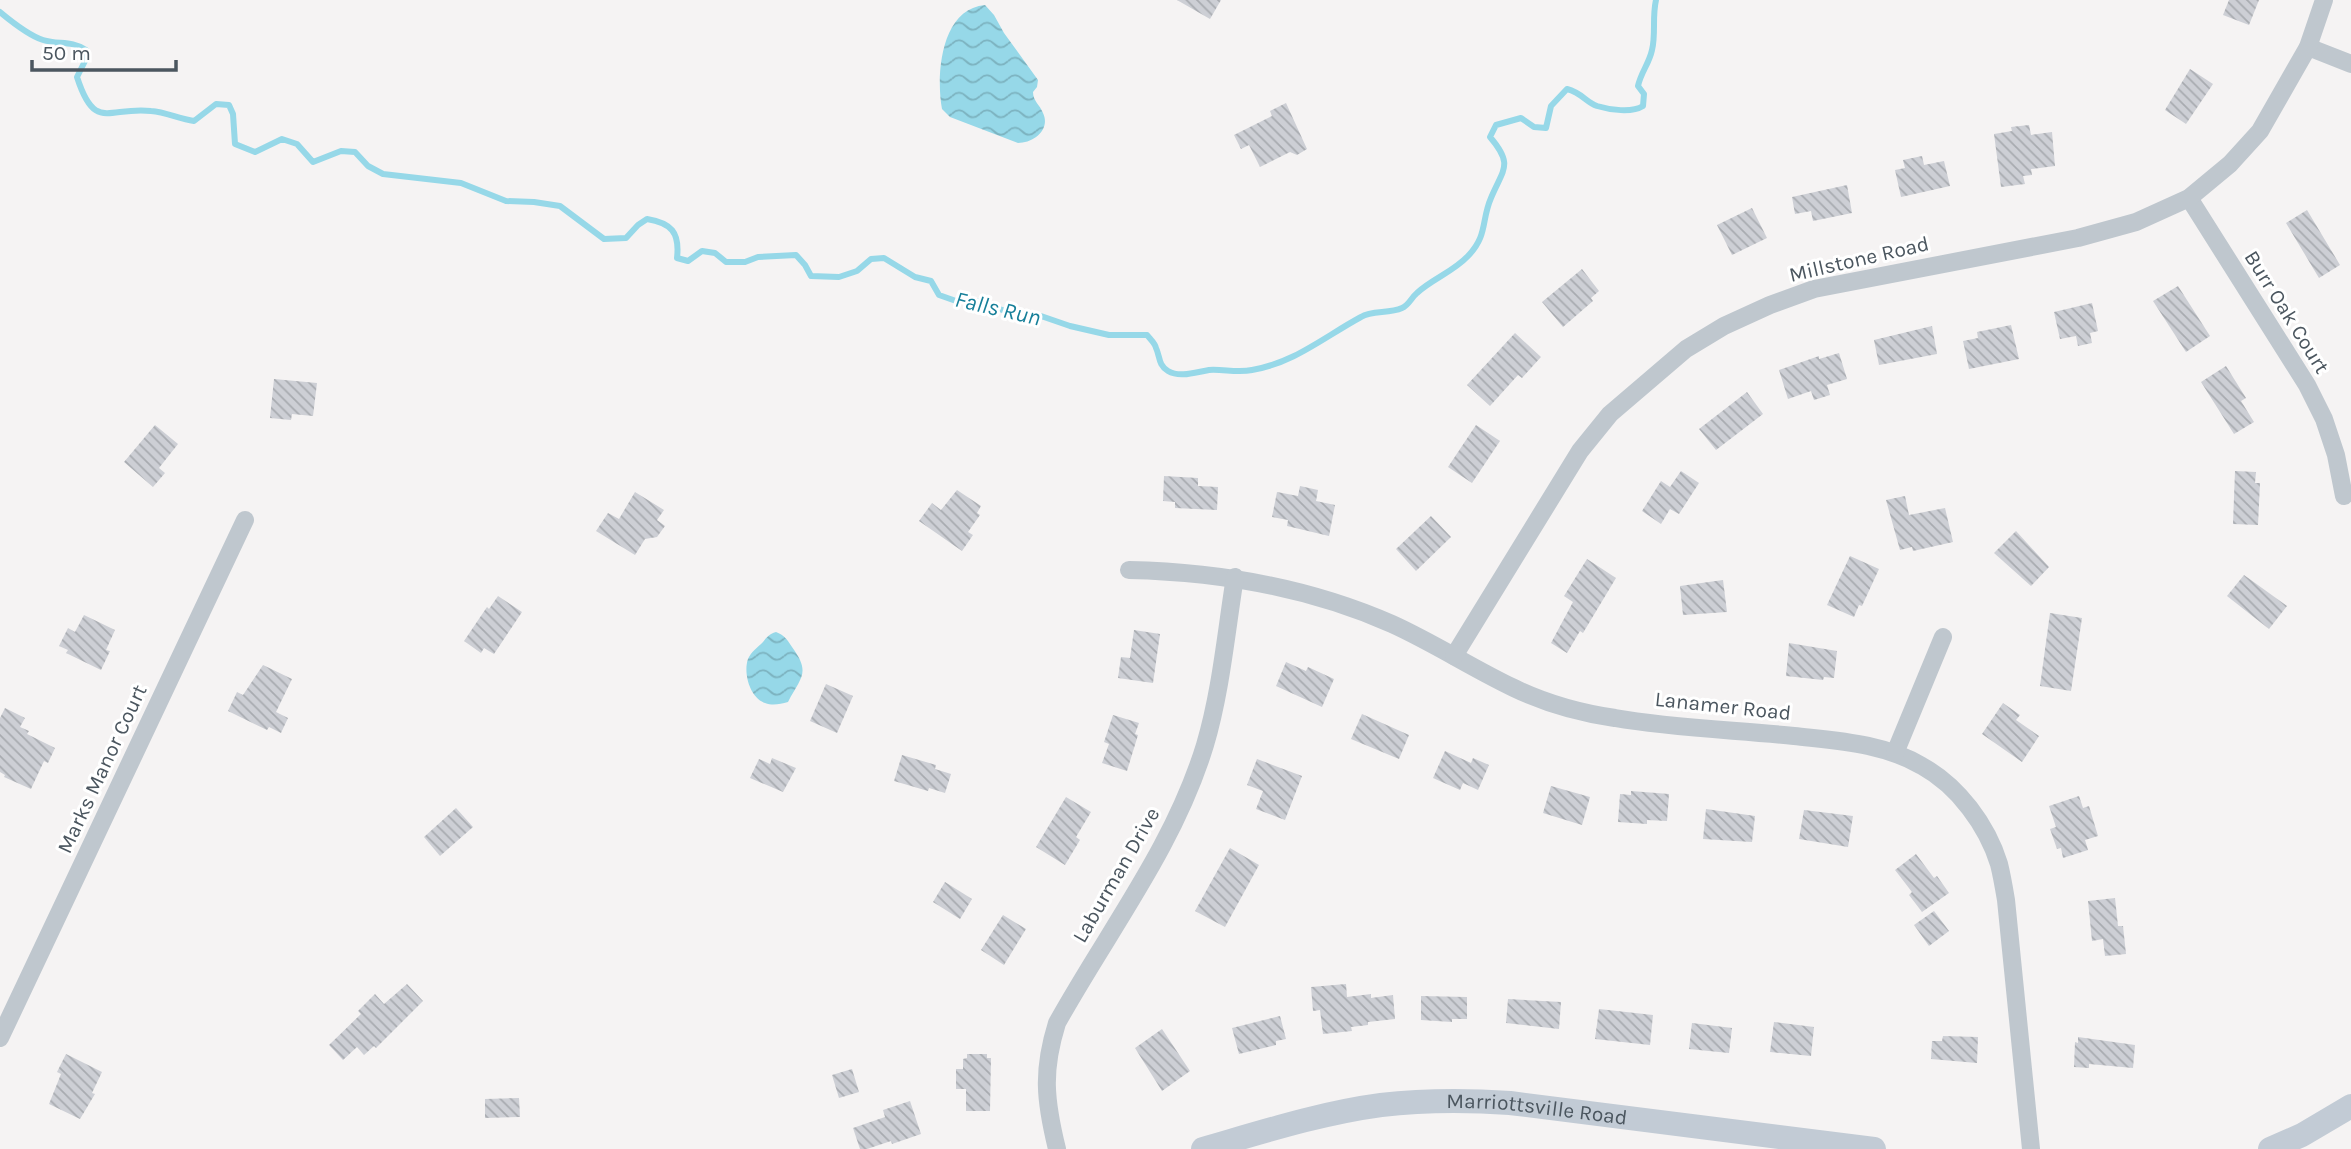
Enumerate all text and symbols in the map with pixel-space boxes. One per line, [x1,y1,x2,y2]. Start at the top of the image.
scale bar [32,28,175,72]
text: 50 m [42,41,91,65]
street label: Millstone Road [1787,231,1931,287]
street label: Burr Oak Court [2240,246,2334,378]
water label: Falls Run [952,286,1043,331]
street label: Marks Manor Court [52,681,152,857]
street label: Lanamer Road [1654,687,1792,725]
street label: Laburman Drive [1068,803,1164,947]
street label: Marriottsville Road [1446,1089,1629,1130]

